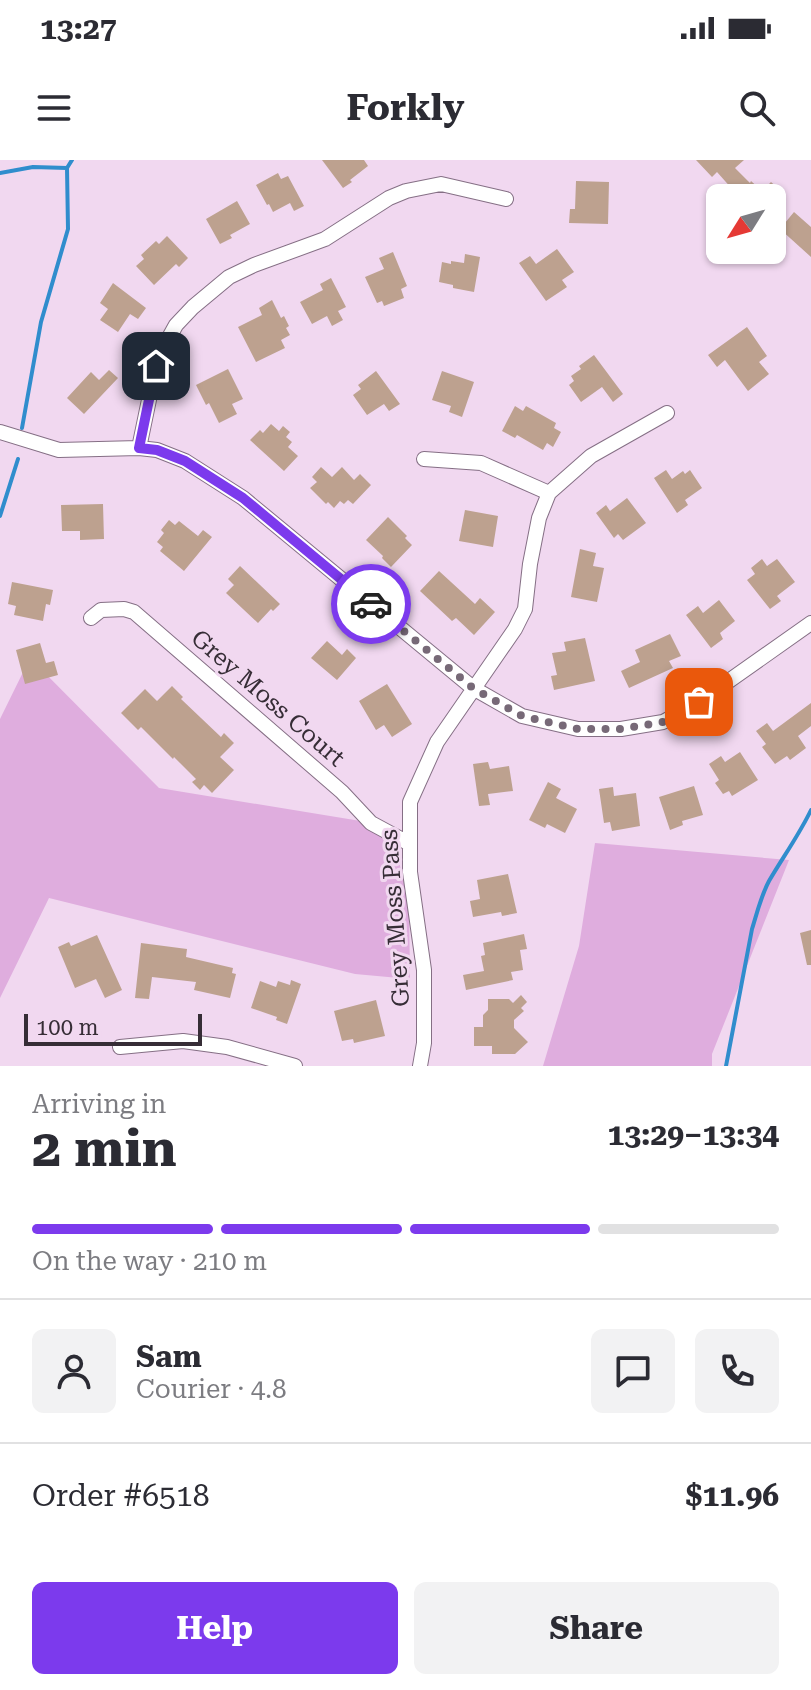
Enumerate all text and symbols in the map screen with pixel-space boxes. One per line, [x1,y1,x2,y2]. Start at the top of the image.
text: 13:27 [40,11,117,46]
icon: menu [32,86,76,130]
icon: search [735,86,779,130]
text: Forkly [347,87,464,129]
north arrow [706,184,786,264]
map controls [706,184,786,264]
pin [122,332,190,400]
icon: home [134,344,178,388]
courier [331,564,411,644]
icon: car [349,582,393,626]
street label: Grey Moss Court [186,624,350,772]
pin [665,668,733,736]
icon: bag [677,680,721,724]
street label: Grey Moss Pass [375,828,415,1008]
scale bar [24,1010,202,1046]
text: 100 m [36,1015,99,1040]
text: Arriving in [32,1089,166,1119]
text: 13:29–13:34 [607,1117,779,1152]
text: 2 min [32,1118,177,1179]
text: On the way · 210 m [32,1246,267,1276]
button: person [32,1329,116,1413]
button: chat [591,1329,675,1413]
button: phone [695,1329,779,1413]
text: Sam [136,1339,202,1374]
text: Courier · 4.8 [136,1374,286,1404]
text: Order #6518 [32,1478,210,1513]
text: $11.96 [686,1478,779,1513]
button: Help [32,1582,398,1674]
button: Share [414,1582,779,1674]

